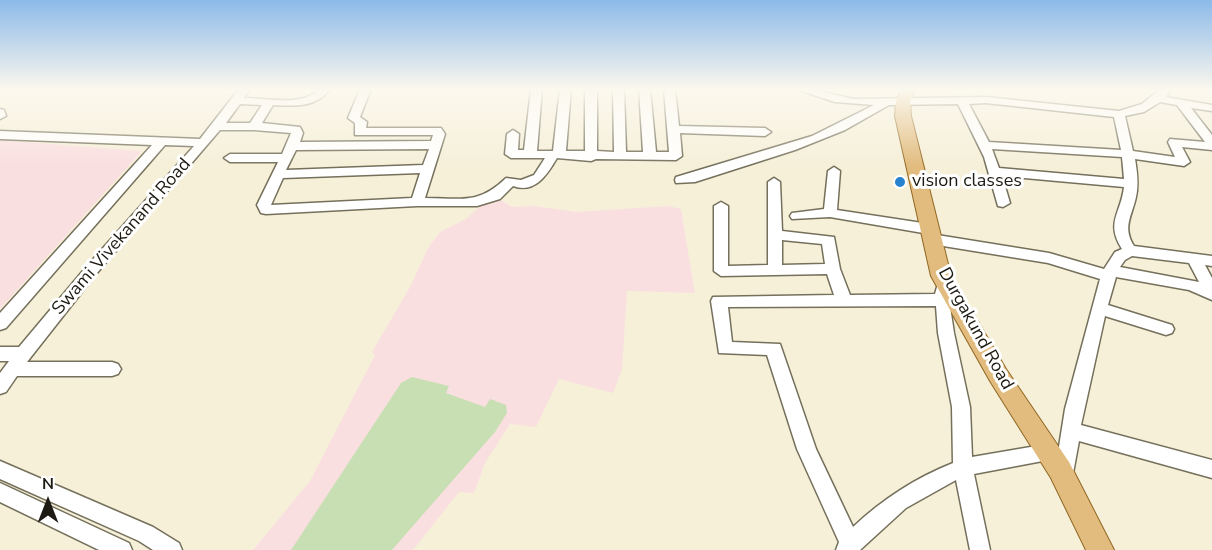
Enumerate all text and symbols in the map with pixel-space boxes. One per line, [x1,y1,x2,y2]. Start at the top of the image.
street label: Swami Vivekanand Road [48,154,196,320]
place label: vision classes [912,171,1022,193]
marker: vision classes [893,175,907,189]
street label: Durgakund Road [933,264,1017,394]
north arrow [18,472,78,532]
text: N [42,473,54,495]

